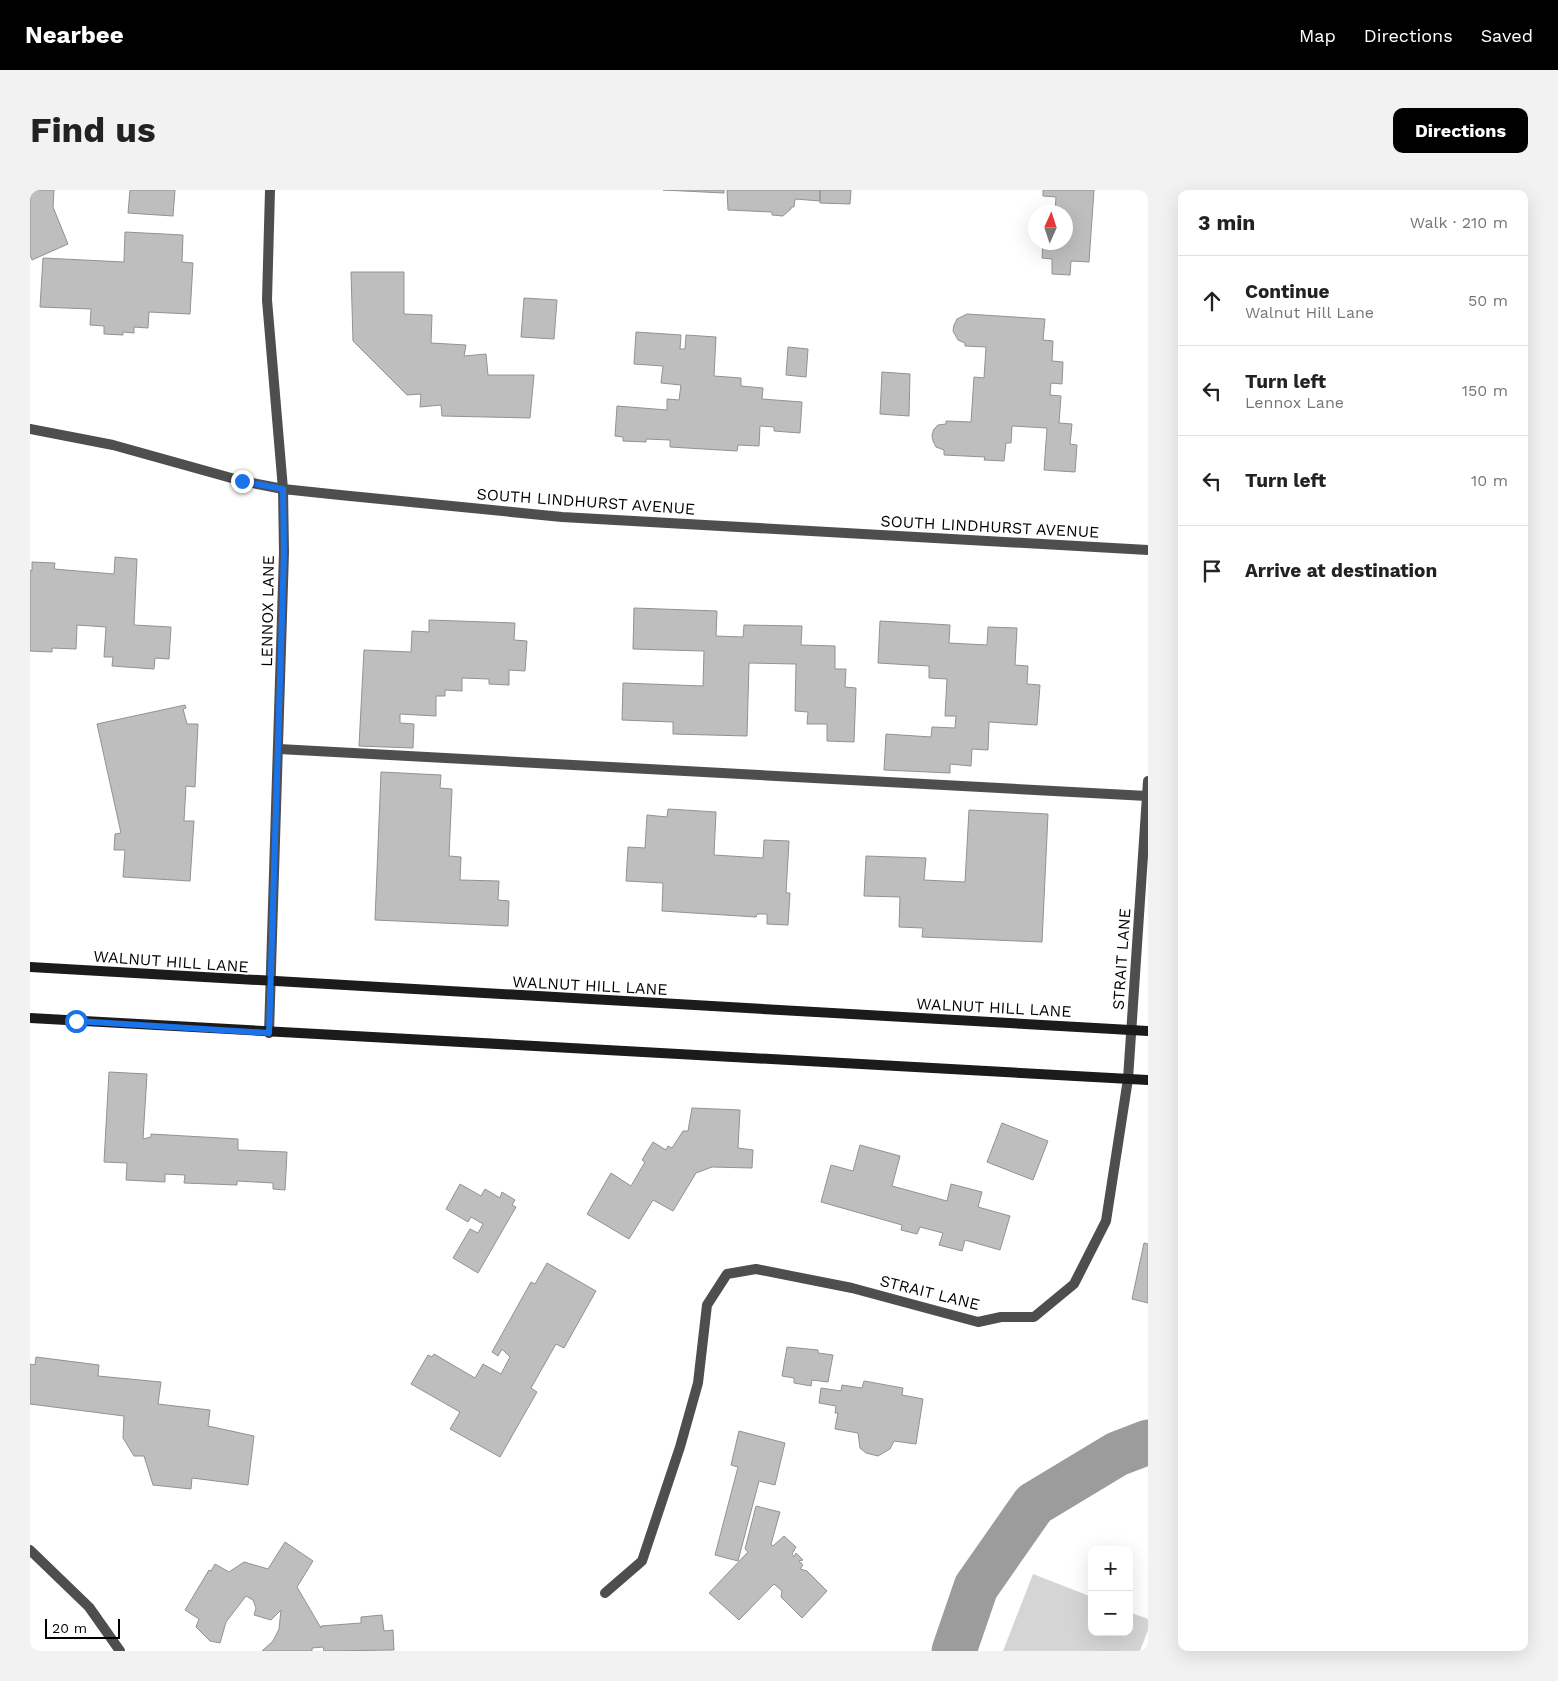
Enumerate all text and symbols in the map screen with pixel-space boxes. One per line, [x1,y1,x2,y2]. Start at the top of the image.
text: Nearbee [25,21,124,49]
text: Map [1299,25,1336,46]
text: Directions [1364,25,1453,46]
text: Saved [1481,25,1533,46]
button: Directions [1393,108,1528,153]
text: Find us [30,109,156,151]
north arrow [1028,205,1073,250]
text: 3 min [1198,210,1255,235]
text: Walk · 210 m [1410,213,1508,232]
text: Continue [1245,280,1329,303]
icon: ahead [1198,287,1226,315]
text: 50 m [1468,291,1508,310]
text: Walnut Hill Lane [1245,303,1374,322]
text: Turn left [1245,370,1326,393]
icon: left [1198,377,1226,405]
text: 150 m [1462,381,1508,400]
text: Lennox Lane [1245,393,1344,412]
icon: left [1198,467,1226,495]
text: Turn left [1245,469,1326,492]
route end [231,470,254,493]
text: 10 m [1471,471,1508,490]
street label: SOUTH LINDHURST AVENUE [476,484,696,519]
street label: SOUTH LINDHURST AVENUE [880,511,1100,542]
street label: LENNOX LANE [257,555,278,667]
icon: arrive [1198,557,1226,585]
text: Arrive at destination [1245,559,1437,582]
street label: STRAIT LANE [1108,907,1135,1011]
street label: WALNUT HILL LANE [93,947,249,976]
street label: WALNUT HILL LANE [512,972,668,999]
street label: WALNUT HILL LANE [916,994,1072,1021]
route start [65,1010,88,1033]
street label: STRAIT LANE [878,1271,982,1314]
map controls [1088,1546,1133,1636]
button: + [1088,1546,1133,1591]
button: − [1088,1591,1133,1636]
scale bar [45,1616,120,1639]
text: 20 m [52,1620,87,1636]

